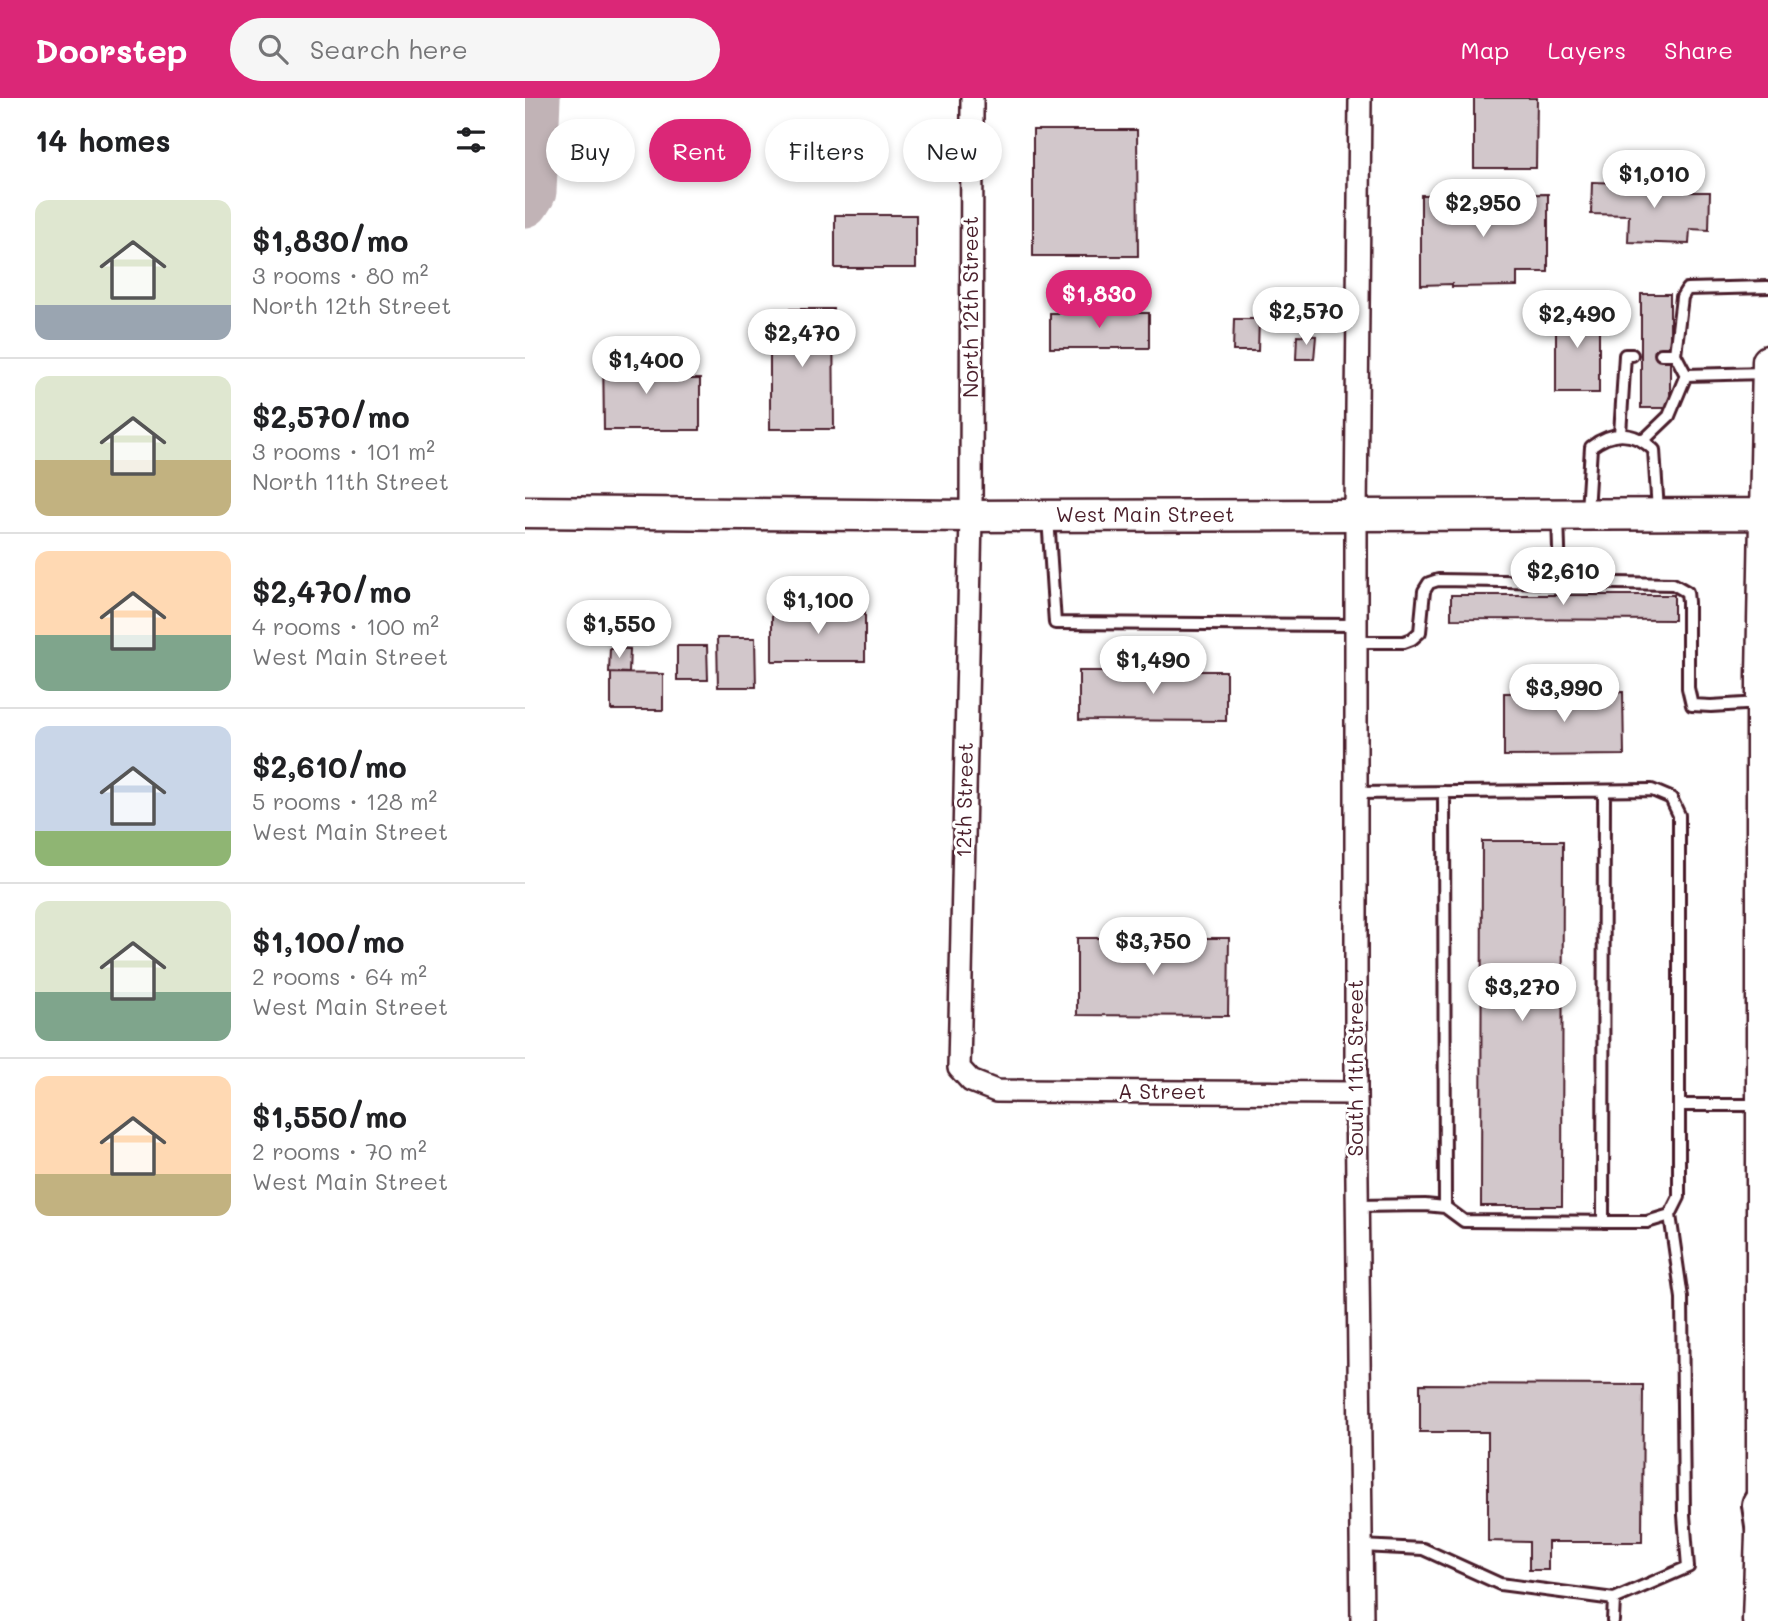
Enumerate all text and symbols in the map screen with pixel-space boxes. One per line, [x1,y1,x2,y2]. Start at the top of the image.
search box [230,18,720,81]
text: Doorstep [35,28,188,71]
icon: search [254,30,292,68]
text: Search here [310,32,468,66]
text: Map [1461,34,1509,65]
text: Layers [1547,34,1626,65]
text: Share [1664,34,1733,65]
chip: Buy [546,119,635,182]
chip: Rent [649,119,751,182]
chip: Filters [765,119,889,182]
chip: New [903,119,1002,182]
text: 14 homes [35,120,171,160]
icon: filters [452,121,490,159]
pin: $1,010 [1597,150,1711,210]
text: $1,010 [1618,158,1690,188]
pin: $2,950 [1426,180,1540,239]
text: $2,950 [1445,187,1521,217]
street label: North 12th Street [956,216,983,398]
text: $1,830/mo [252,220,408,260]
icon: home [91,228,175,312]
text: 3 rooms · 80 m² [252,260,428,290]
pin: $1,830 [1042,271,1156,330]
text: $1,830 [1062,278,1136,308]
pin: $2,570 [1249,288,1363,347]
text: North 12th Street [252,290,451,320]
pin: $2,490 [1520,290,1634,350]
text: $2,570 [1268,295,1344,325]
text: $2,490 [1538,298,1616,328]
pin: $2,470 [745,310,859,369]
text: $2,470 [764,317,840,347]
pin: $1,400 [589,336,703,396]
text: $1,400 [608,344,684,374]
text: $2,570/mo [252,396,410,436]
icon: home [91,404,175,488]
text: 3 rooms · 101 m² [252,436,435,466]
text: North 11th Street [252,466,449,496]
street label: West Main Street [1055,500,1235,527]
pin: $2,610 [1506,547,1620,607]
text: $2,610 [1526,555,1600,585]
text: $2,470/mo [252,571,411,611]
pin: $1,100 [761,576,875,636]
icon: home [91,579,175,663]
text: $1,100 [782,584,854,614]
pin: $1,550 [562,601,676,660]
text: $1,550 [582,608,656,638]
text: 4 rooms · 100 m² [252,611,439,641]
pin: $1,490 [1096,636,1210,696]
text: West Main Street [252,641,448,671]
text: $1,490 [1116,644,1190,674]
pin: $3,990 [1507,664,1621,724]
text: $3,990 [1525,672,1603,702]
street label: 12th Street [949,742,978,858]
text: $2,610/mo [252,746,407,786]
icon: home [91,754,175,838]
text: 5 rooms · 128 m² [252,786,437,816]
text: West Main Street [252,816,448,846]
pin: $3,750 [1096,918,1210,977]
text: $1,100/mo [252,921,404,961]
text: $3,750 [1115,925,1191,955]
icon: home [91,929,175,1013]
text: 2 rooms · 64 m² [252,961,427,991]
pin: $3,270 [1465,964,1579,1023]
text: $3,270 [1484,971,1560,1001]
street label: South 11th Street [1341,980,1368,1157]
text: West Main Street [252,991,448,1021]
street label: A Street [1118,1077,1206,1104]
text: $1,550/mo [252,1096,407,1136]
icon: home [91,1104,175,1188]
text: 2 rooms · 70 m² [252,1136,427,1166]
text: West Main Street [252,1166,448,1196]

